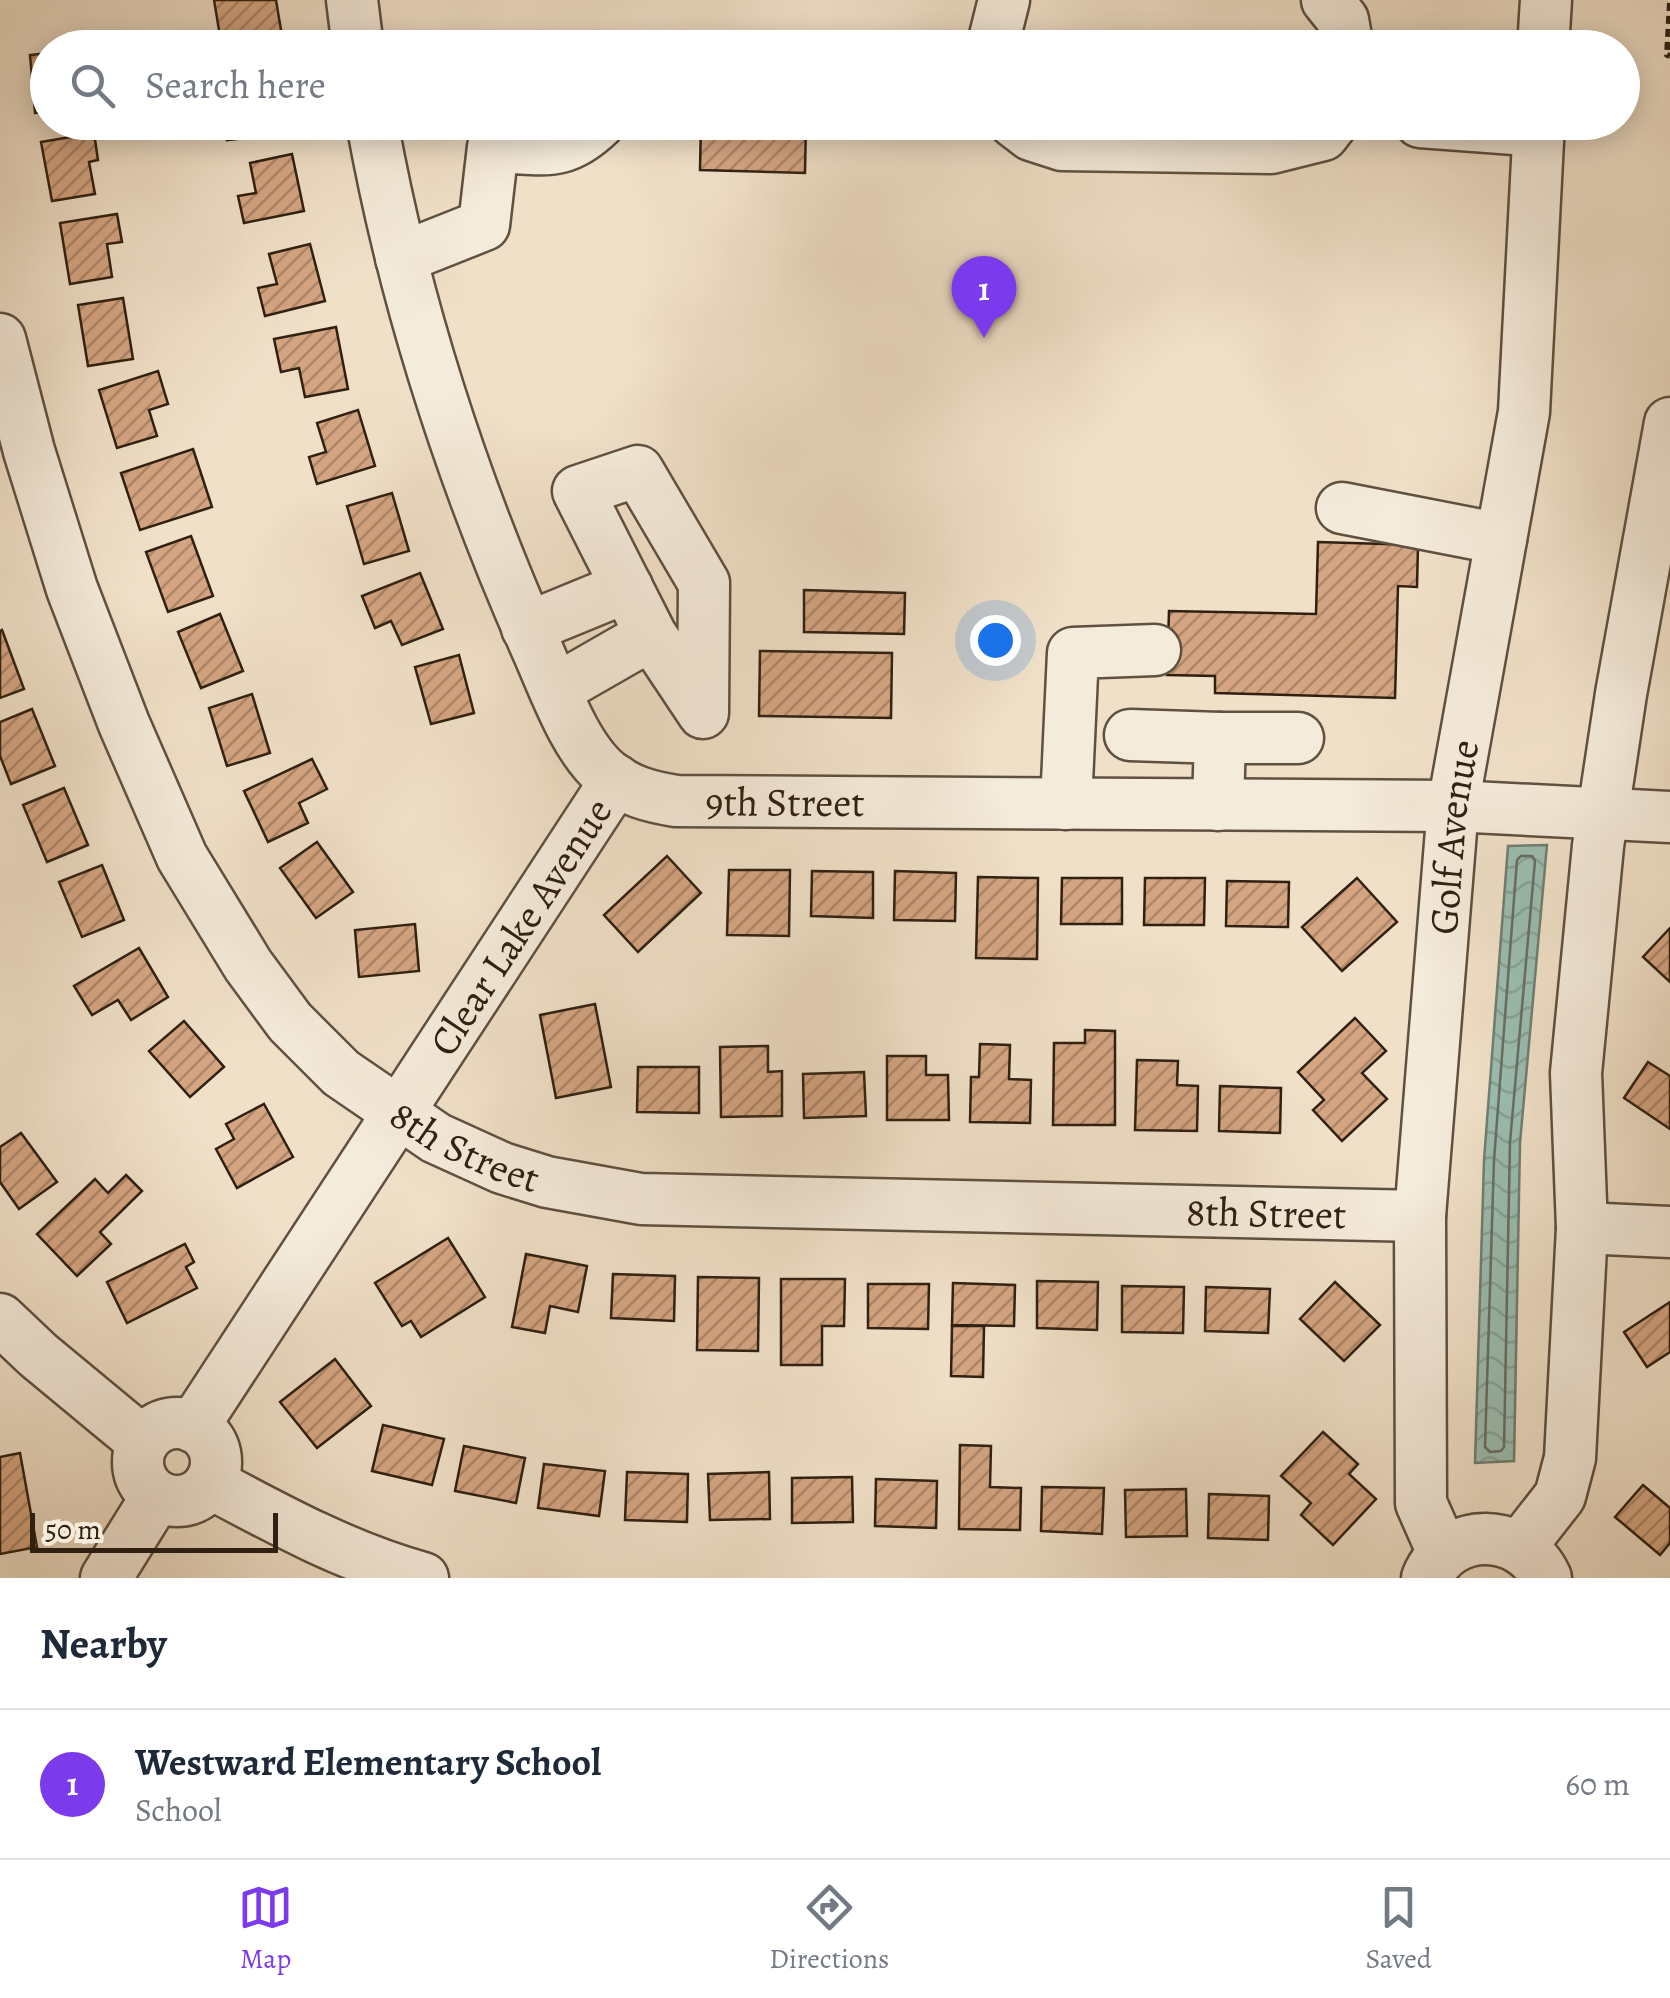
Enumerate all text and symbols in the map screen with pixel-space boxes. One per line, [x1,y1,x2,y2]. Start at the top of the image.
search box [30,30,1640,140]
icon: search [65,58,120,113]
text: Search here [145,59,326,111]
pin: 1 [952,255,1016,338]
your location [970,615,1021,666]
street label: Golf Avenue [1415,735,1492,937]
street label: 9th Street [705,774,865,830]
street label: Clear Lake Avenue [416,787,625,1066]
street label: 8th Street [379,1087,546,1206]
street label: 8th Street [1185,1183,1347,1242]
scale bar [30,1508,278,1552]
text: 50 m [45,1511,101,1549]
text: Nearby [40,1615,167,1672]
text: Westward Elementary School [135,1736,601,1788]
text: 1 [67,1762,78,1806]
text: 60 m [1565,1762,1630,1806]
text: School [135,1788,222,1832]
tab: Map [238,1880,293,1978]
tab: Directions [769,1880,889,1978]
tab: Saved [1366,1880,1432,1978]

